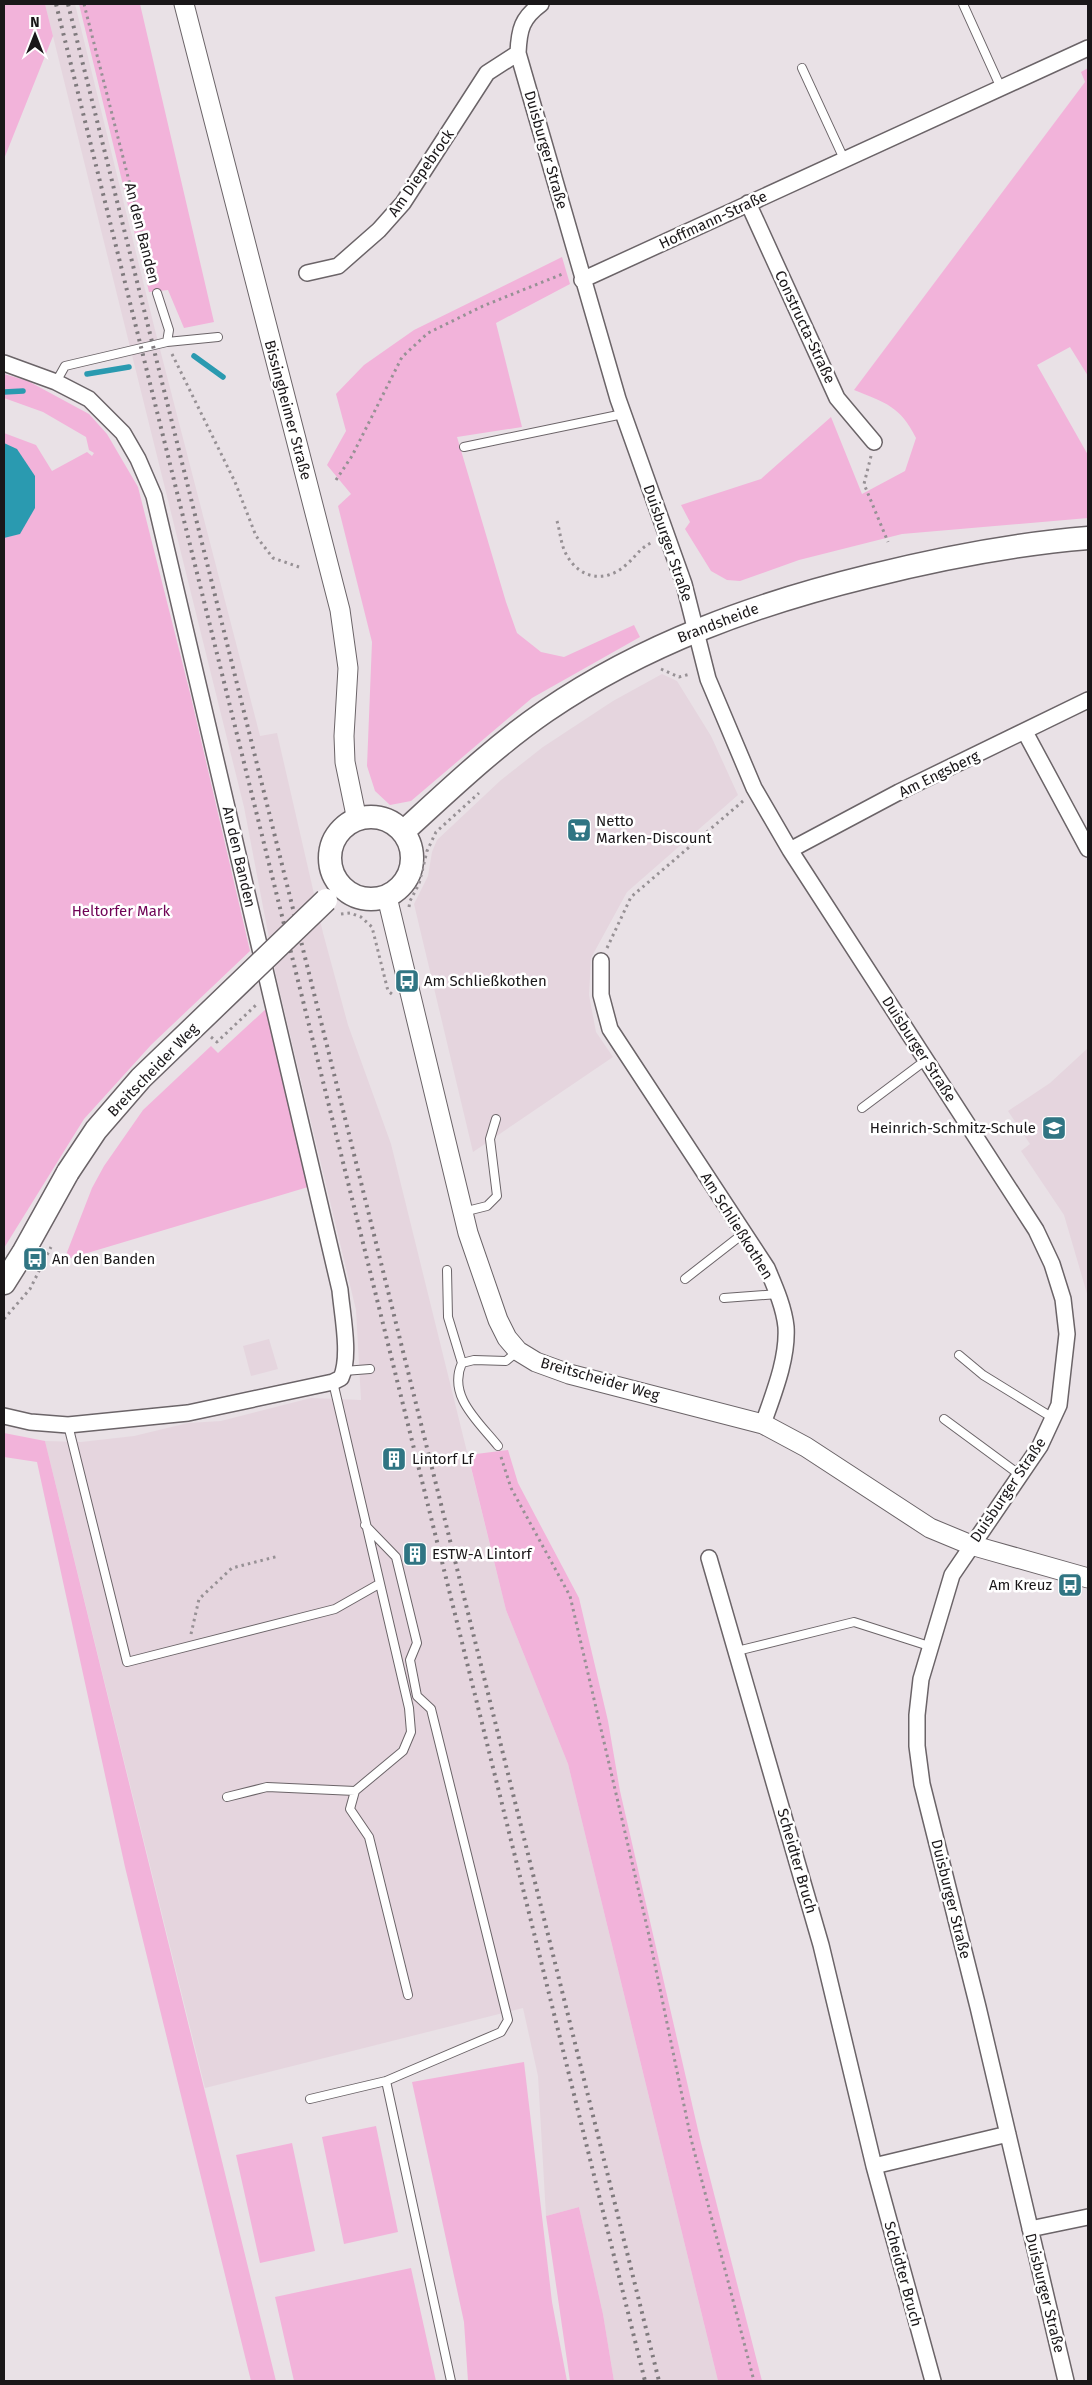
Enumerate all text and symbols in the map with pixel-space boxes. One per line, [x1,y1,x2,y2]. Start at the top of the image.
north arrow [10,10,60,60]
text: N [30,14,40,31]
street label: Duisburger Straße [520,89,572,211]
street label: Am Diepebrock [384,126,458,220]
street label: An den Banden [121,181,163,285]
street label: Hoffmann-Straße [656,187,770,253]
street label: Constructa-Straße [771,268,839,386]
street label: Bissingheimer Straße [261,338,315,482]
street label: Duisburger Straße [640,482,696,604]
street label: Brandsheide [675,599,761,647]
street label: Am Engsberg [896,747,982,801]
street label: An den Banden [219,805,259,909]
place label: Netto Marken-Discount [596,812,712,847]
supermarket icon: Netto Marken-Discount [566,817,592,843]
park label: Heltorfer Mark [72,902,171,920]
bus stop icon: Am Schließkothen [394,968,420,994]
place label: Am Schließkothen [424,972,547,990]
street label: Duisburger Straße [878,993,960,1105]
street label: Breitscheider Weg [104,1019,202,1120]
school or university icon: Heinrich-Schmitz-Schule [1041,1115,1067,1141]
place label: Heinrich-Schmitz-Schule [870,1119,1036,1137]
street label: Am Schließkothen [697,1169,777,1283]
bus stop icon: An den Banden [22,1246,48,1272]
place label: An den Banden [52,1250,155,1268]
street label: Breitscheider Weg [539,1353,662,1405]
street label: Duisburger Straße [966,1434,1050,1546]
building icon: Lintorf Lf [381,1446,407,1472]
place label: Lintorf Lf [412,1450,474,1468]
building icon: ESTW-A Lintorf [402,1541,428,1567]
place label: ESTW-A Lintorf [432,1545,533,1563]
bus stop icon: Am Kreuz [1057,1572,1083,1598]
place label: Am Kreuz [989,1576,1052,1594]
street label: Scheidter Bruch [773,1806,821,1916]
street label: Duisburger Straße [927,1837,975,1961]
street label: Scheidter Bruch [880,2219,926,2329]
street label: Duisburger Straße [1021,2231,1069,2355]

